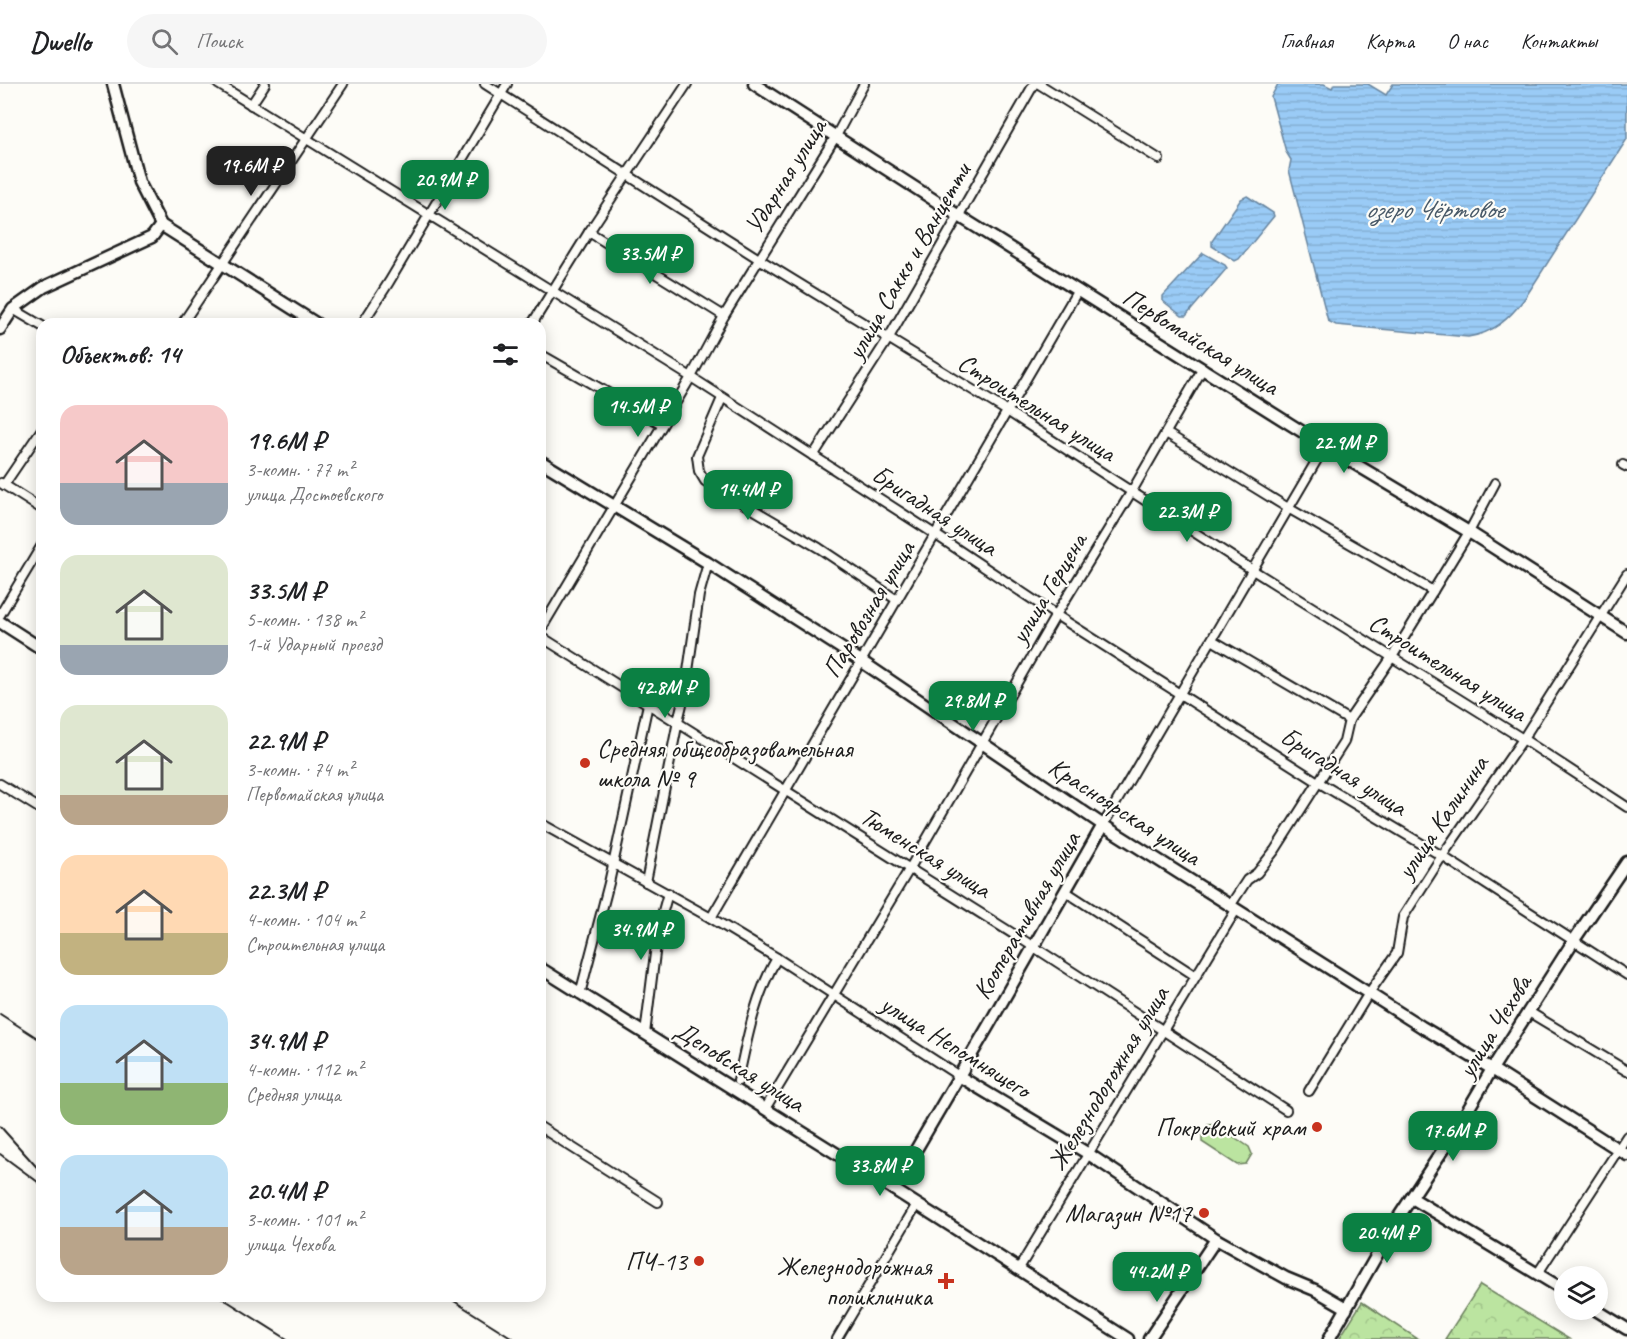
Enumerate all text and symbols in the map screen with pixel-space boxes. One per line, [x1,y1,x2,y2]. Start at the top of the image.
search box [127,14,547,68]
text: Dwello [30,24,91,59]
icon: search [148,25,181,58]
text: Поиск [196,27,242,55]
text: Главная [1280,28,1333,54]
text: Карта [1366,28,1414,54]
text: О нас [1447,28,1488,54]
text: Контакты [1521,28,1597,54]
street label: Ударная улица [737,111,835,240]
pin: 19.6M ₽ [196,146,306,197]
text: 19.6M ₽ [221,153,281,178]
street label: улица Сакко и Ванцетти [838,155,979,367]
pin: 20.9M ₽ [390,160,500,211]
text: 20.9M ₽ [415,167,475,192]
water label: озеро Чёртовое [1365,192,1507,227]
pin: 33.5M ₽ [595,234,705,285]
text: 33.5M ₽ [620,241,680,266]
street label: Первомайская улица [1116,280,1286,403]
text: Объектов: 14 [60,338,180,371]
icon: filters [489,338,522,371]
street label: Строительная улица [952,346,1123,470]
pin: 14.5M ₽ [583,387,693,438]
text: 14.5M ₽ [608,394,668,419]
pin: 22.9M ₽ [1289,423,1399,474]
text: 19.6M ₽ [246,424,325,457]
icon: home [108,429,180,501]
text: 22.9M ₽ [1314,430,1374,455]
text: 3-комн. · 77 m² [246,457,354,482]
street label: Бригадная улица [866,458,1005,564]
pin: 14.4M ₽ [693,470,803,521]
text: 14.4M ₽ [718,477,778,502]
text: улица Достоевского [246,482,382,507]
pin: 22.3M ₽ [1132,492,1242,543]
text: 22.3M ₽ [1157,499,1217,524]
street label: улица Герцена [1002,525,1095,651]
street label: Паровозная улица [815,534,923,684]
text: 33.5M ₽ [246,574,325,607]
icon: home [108,579,180,651]
street label: Строительная улица [1363,606,1534,730]
text: 5-комн. · 138 m² [246,607,363,632]
text: 1-й Ударный проезд [246,632,382,657]
pin: 42.8M ₽ [610,668,720,719]
text: 42.8M ₽ [635,675,695,700]
pin: 29.8M ₽ [918,681,1028,732]
text: 29.8M ₽ [943,688,1003,713]
street label: Бригадная улица [1274,719,1415,824]
text: 22.9M ₽ [246,724,325,757]
icon: home [108,729,180,801]
place label: Средняя общеобразовательная школа № 9 [597,732,854,795]
street label: улица Калинина [1388,748,1497,887]
street label: Красноярская улица [1043,750,1208,874]
marker: Средняя общеобразовательная школа № 9 [578,756,592,770]
text: 3-комн. · 74 m² [246,757,354,782]
text: Первомайская улица [246,782,383,807]
street label: Тюменская улица [854,799,999,906]
street label: Кооперативная улица [965,824,1089,1005]
text: 22.3M ₽ [246,874,325,907]
icon: home [108,879,180,951]
text: 4-комн. · 104 m² [246,907,363,932]
pin: 34.9M ₽ [586,910,696,961]
text: 34.9M ₽ [611,917,671,942]
text: Строительная улица [246,932,384,957]
street label: улица Чехова [1449,967,1540,1085]
street label: Железнодорожная улица [1040,979,1177,1176]
street label: улица Непомнящего [873,986,1039,1107]
street label: Деповская улица [669,1013,812,1120]
text: 34.9M ₽ [246,1024,325,1057]
icon: home [108,1029,180,1101]
text: 4-комн. · 112 m² [246,1057,363,1082]
text: Средняя улица [246,1082,341,1107]
place label: Покровский храм [1156,1111,1307,1144]
pin: 17.6M ₽ [1398,1111,1508,1162]
text: 17.6M ₽ [1422,1118,1484,1143]
marker: Покровский храм [1310,1120,1324,1134]
pin: 33.8M ₽ [825,1146,935,1197]
text: 33.8M ₽ [850,1153,910,1178]
text: 20.4M ₽ [246,1174,325,1207]
icon: home [108,1179,180,1251]
place label: Магазин №17 [1065,1197,1193,1230]
marker: Магазин №17 [1197,1206,1211,1220]
text: 3-комн. · 101 m² [246,1207,363,1232]
pin: 20.4M ₽ [1332,1213,1442,1264]
text: 20.4M ₽ [1357,1220,1417,1245]
text: улица Чехова [246,1232,334,1257]
place label: ПЧ-13 [626,1245,689,1278]
place label: Железнодорожная поликлиника [777,1250,934,1313]
pin: 44.2M ₽ [1102,1252,1212,1303]
marker: ПЧ-13 [692,1254,706,1268]
text: 44.2M ₽ [1127,1259,1187,1284]
map controls [1554,1266,1608,1320]
button: layers [1554,1266,1608,1320]
marker: Железнодорожная поликлиника [937,1272,955,1290]

